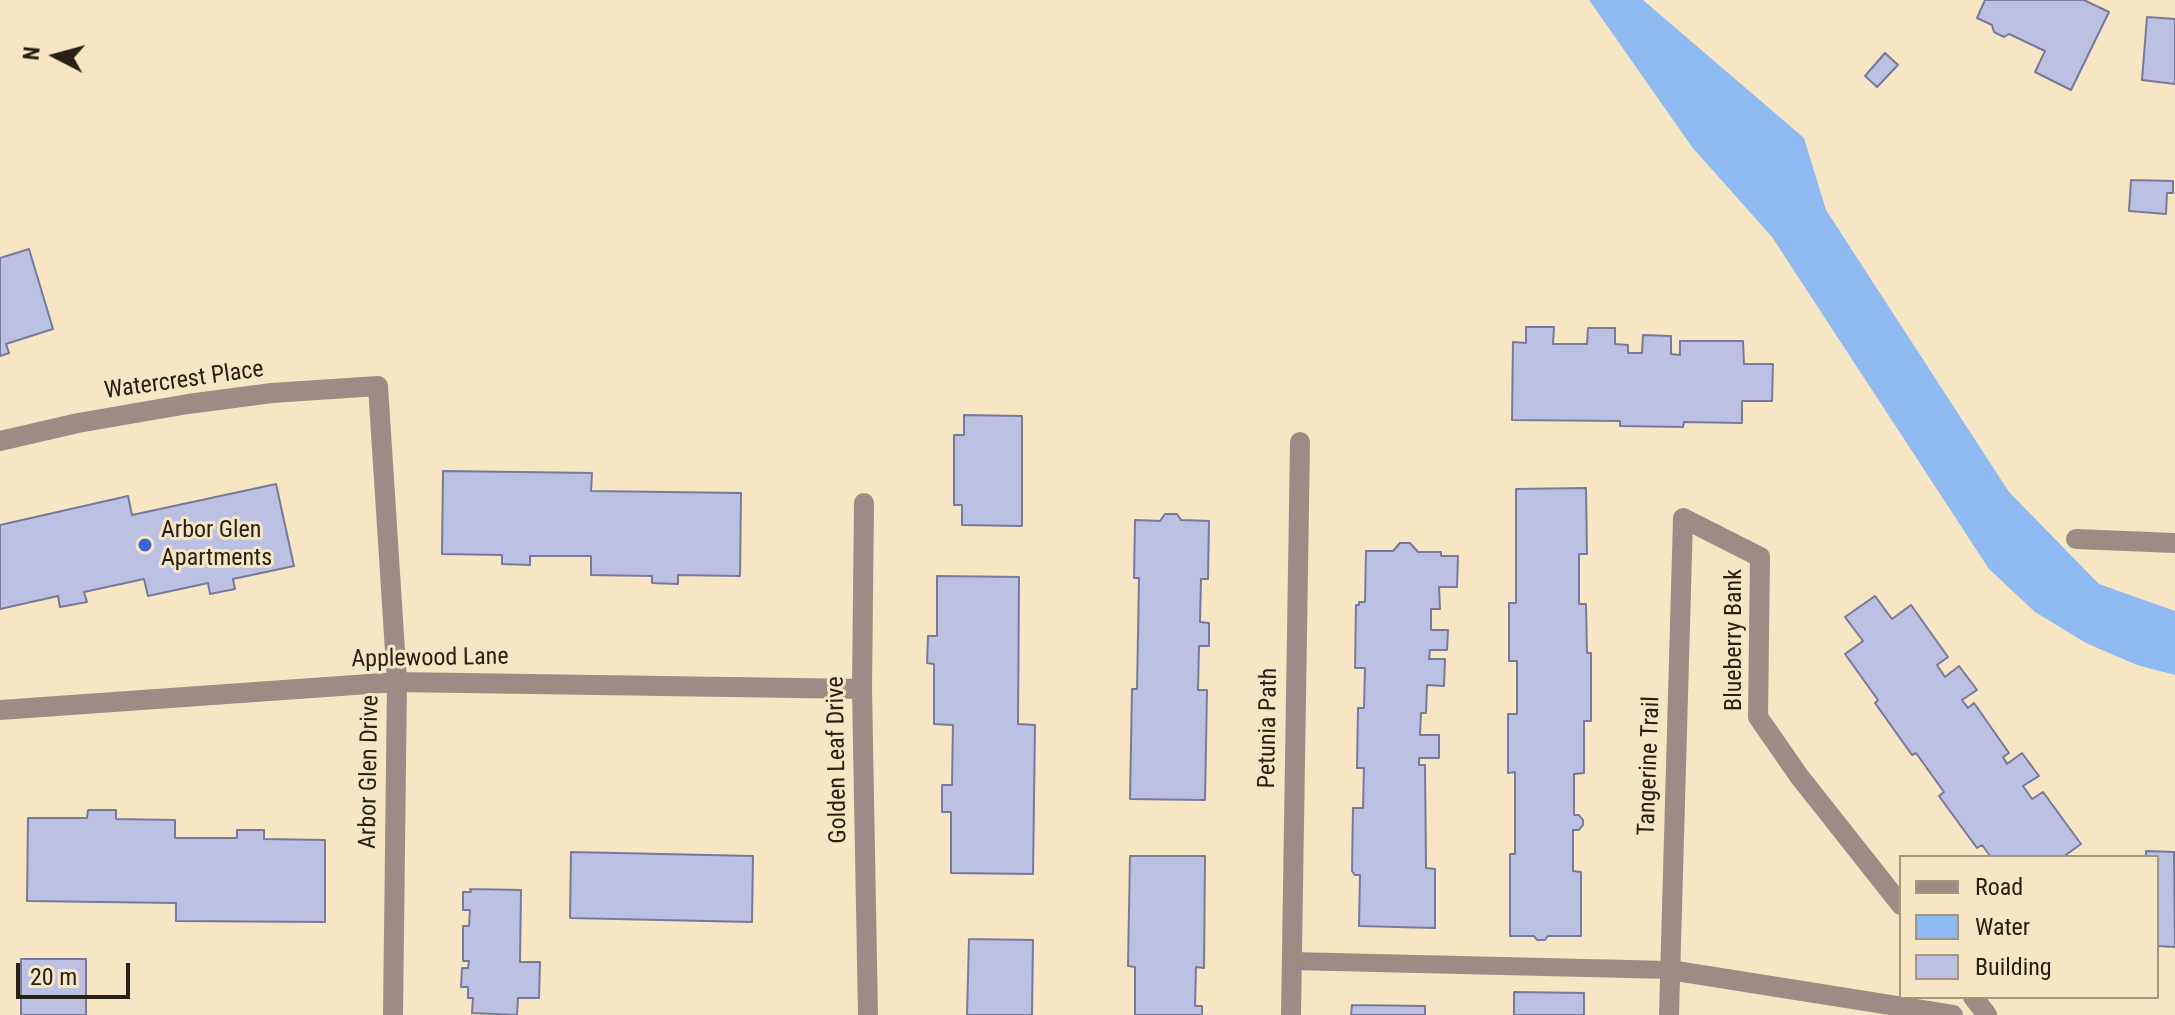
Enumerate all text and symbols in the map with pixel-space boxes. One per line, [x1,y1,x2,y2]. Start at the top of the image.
north arrow [16,16,96,96]
text: N [18,45,45,61]
street label: Watercrest Place [103,356,265,406]
place label: Arbor Glen Apartments [161,517,272,573]
marker: Arbor Glen Apartments [136,536,154,554]
street label: Blueberry Bank [1721,569,1749,711]
street label: Applewood Lane [351,643,509,675]
street label: Petunia Path [1254,667,1284,789]
street label: Golden Leaf Drive [822,676,854,844]
street label: Arbor Glen Drive [354,695,386,849]
street label: Tangerine Trail [1633,696,1667,836]
legend [1899,855,2159,999]
text: Road [1975,873,2023,901]
text: Water [1975,913,2030,941]
scale bar [20,947,134,997]
text: Building [1975,953,2052,981]
text: 20 m [30,963,77,991]

